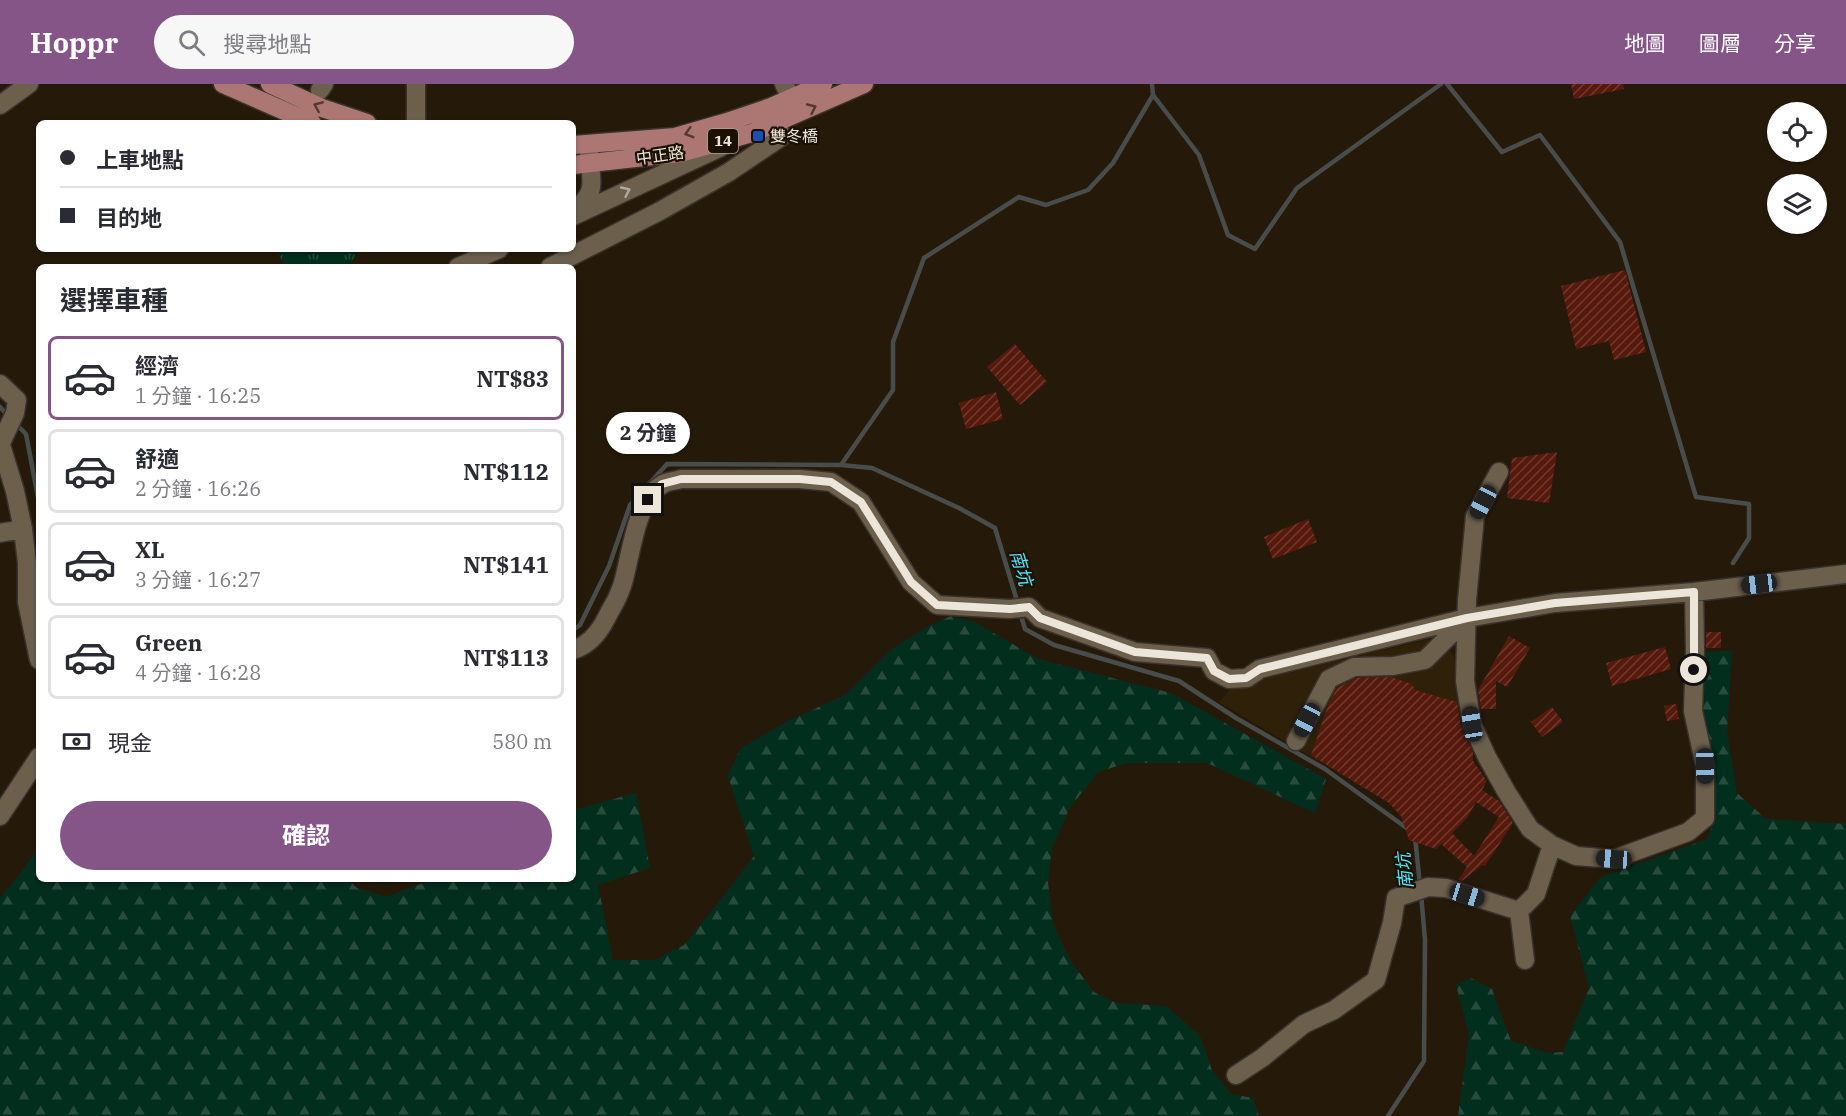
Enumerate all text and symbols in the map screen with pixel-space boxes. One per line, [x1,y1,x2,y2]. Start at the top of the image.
search box [154,15,574,69]
text: Hoppr [30,24,118,61]
icon: search [175,26,208,59]
text: 搜尋地點 [223,29,311,58]
text: 地圖 [1624,29,1666,57]
text: 圖層 [1699,29,1741,57]
text: 分享 [1774,29,1816,57]
one-way arrow [313,101,324,113]
map controls [1767,102,1827,234]
button: locate [1767,102,1827,162]
one-way arrow [805,103,816,115]
one-way arrow [684,126,695,138]
place label: 雙冬橋 [770,126,818,146]
road number: 14 [708,129,738,153]
marker: 雙冬橋 [751,129,765,143]
street label: 中正路 [635,142,685,168]
text: 上車地點 [96,145,184,174]
button: layers [1767,174,1827,234]
one-way arrow [620,187,631,199]
text: 目的地 [96,203,162,232]
text: 選擇車種 [60,282,168,317]
icon: car [63,351,117,405]
text: 經濟 [135,351,179,380]
text: NT$83 [476,364,549,393]
text: 1 分鐘 · 16:25 [135,382,261,409]
callout: 2 分鐘 [606,413,690,455]
text: 2 分鐘 [620,419,676,446]
icon: car [63,444,117,498]
text: 舒適 [135,444,179,473]
text: NT$112 [463,457,549,486]
text: 2 分鐘 · 16:26 [135,475,261,502]
car [1467,482,1499,522]
route end [634,486,661,513]
text: XL [135,535,165,564]
icon: car [63,537,117,591]
water label: 南坑 [1005,547,1039,591]
text: NT$141 [463,550,549,579]
text: 3 分鐘 · 16:27 [135,566,261,593]
car [1740,573,1778,595]
text: Green [135,628,202,657]
icon: car [63,630,117,684]
text: NT$113 [463,643,549,672]
route start [1680,656,1707,683]
text: 4 分鐘 · 16:28 [135,659,261,686]
car [1291,700,1323,740]
car [1460,705,1484,743]
icon: cash [60,725,93,758]
text: 現金 [108,728,152,757]
text: 580 m [492,728,552,755]
car [1696,748,1714,784]
button: 確認 [60,801,552,870]
water label: 南坑 [1391,849,1418,890]
car [1595,849,1633,869]
car [1447,881,1487,909]

